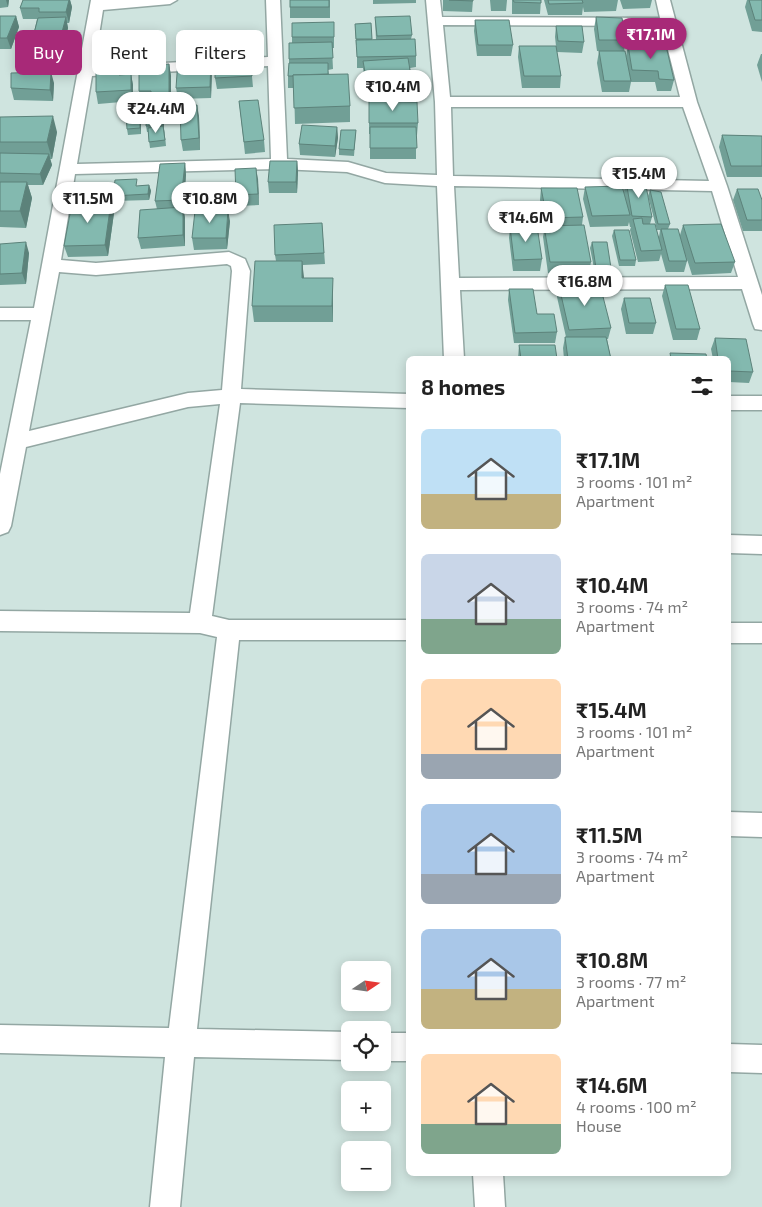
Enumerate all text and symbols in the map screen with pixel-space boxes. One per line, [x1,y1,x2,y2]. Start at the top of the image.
pin: ₹17.1M [610,18,692,60]
text: ₹17.1M [627,24,675,43]
chip: Buy [15,30,82,75]
chip: Rent [92,30,166,75]
chip: Filters [176,30,264,75]
pin: ₹10.4M [352,70,434,112]
text: ₹10.4M [365,76,421,95]
pin: ₹24.4M [115,92,197,134]
text: ₹24.4M [127,98,185,117]
pin: ₹15.4M [598,156,680,199]
text: ₹15.4M [612,163,666,182]
pin: ₹11.5M [47,182,129,224]
pin: ₹10.8M [169,182,251,224]
text: ₹11.5M [63,188,113,207]
text: ₹10.8M [183,188,237,207]
pin: ₹14.6M [485,200,567,243]
text: ₹14.6M [499,207,553,226]
pin: ₹16.8M [544,264,626,307]
text: ₹16.8M [558,271,612,290]
icon: filters [688,372,716,400]
text: 8 homes [421,374,505,399]
text: ₹17.1M [576,447,640,472]
icon: home [461,449,521,509]
text: 3 rooms · 101 m² [576,472,693,491]
text: Apartment [576,491,655,510]
text: ₹10.4M [576,572,648,597]
icon: home [461,574,521,634]
text: 3 rooms · 74 m² [576,597,688,616]
text: Apartment [576,616,655,635]
text: ₹15.4M [576,697,647,722]
icon: home [461,699,521,759]
text: 3 rooms · 101 m² [576,722,693,741]
text: Apartment [576,741,655,760]
text: ₹11.5M [576,822,643,847]
icon: home [461,824,521,884]
text: 3 rooms · 74 m² [576,847,688,866]
text: Apartment [576,866,655,885]
text: ₹10.8M [576,947,648,972]
icon: home [461,949,521,1009]
north arrow [341,961,391,1011]
map controls [341,961,391,1191]
text: 3 rooms · 77 m² [576,972,687,991]
text: Apartment [576,991,655,1010]
button: locate [341,1021,391,1071]
text: ₹14.6M [576,1072,648,1097]
icon: home [461,1074,521,1134]
button: + [341,1081,391,1131]
text: 4 rooms · 100 m² [576,1097,697,1116]
text: House [576,1116,622,1135]
button: − [341,1141,391,1191]

